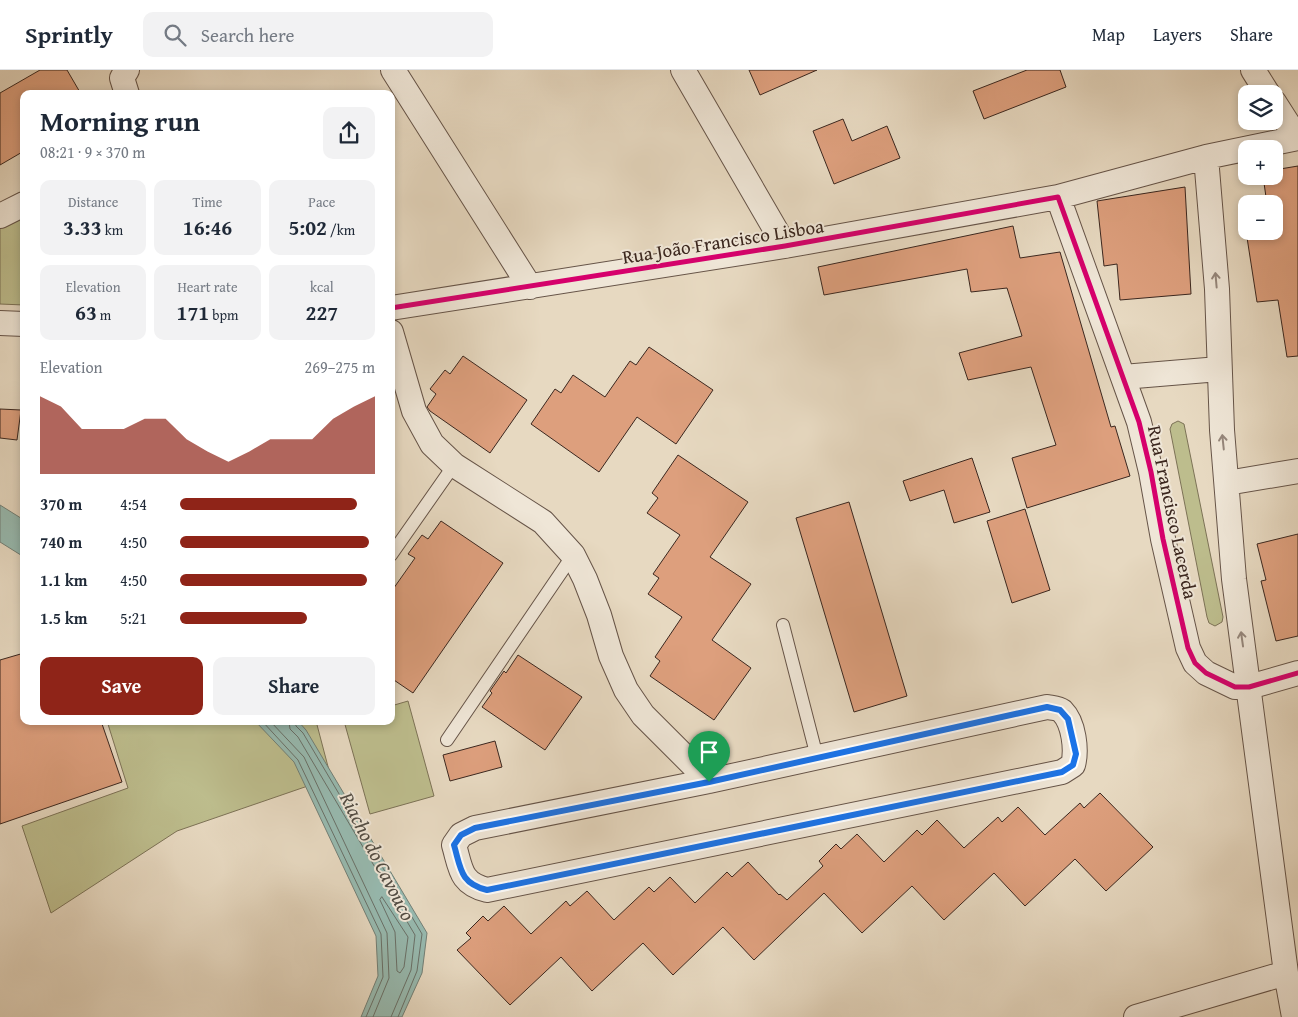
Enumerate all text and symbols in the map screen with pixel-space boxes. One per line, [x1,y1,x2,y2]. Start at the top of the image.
search box [143,12,493,57]
text: Sprintly [25,17,113,52]
icon: search [161,21,189,49]
text: Search here [201,21,294,49]
text: Map [1092,21,1125,48]
text: Layers [1153,21,1202,48]
text: Share [1230,21,1273,48]
map controls [1238,85,1283,240]
button: layers [1238,85,1283,130]
text: Morning run [40,100,200,141]
button: share [323,107,375,159]
text: 08:21 · 9 × 370 m [40,140,145,164]
button: + [1238,140,1283,185]
text: Distance [68,192,118,212]
text: Time [193,192,222,212]
text: Pace [308,192,335,212]
button: − [1238,195,1283,240]
street label: Rua João Francisco Lisboa [620,211,826,271]
text: 3.33 [63,212,102,243]
text: 16:46 [183,212,232,243]
text: 5:02 [288,212,327,243]
text: km [102,220,123,240]
text: /km [327,220,355,240]
one-way arrow [1211,272,1221,288]
text: Elevation [66,277,121,297]
text: Heart rate [177,277,238,297]
text: kcal [310,277,334,297]
text: 63 [75,297,97,328]
text: 171 [177,297,209,328]
text: 227 [306,297,338,328]
text: m [97,305,111,325]
text: bpm [209,305,238,325]
text: Elevation [40,355,103,379]
text: 269–275 m [305,355,375,379]
street label: Rua Francisco Lacerda [1141,423,1205,601]
one-way arrow [1218,434,1228,450]
text: 370 m [40,492,82,516]
text: 4:54 [120,492,147,516]
text: 740 m [40,530,82,554]
text: 4:50 [120,530,147,554]
text: 1.1 km [40,568,87,592]
text: 4:50 [120,568,147,592]
text: 1.5 km [40,606,87,630]
text: 5:21 [120,606,147,630]
one-way arrow [1237,631,1247,647]
button: Save [40,657,203,715]
button: Share [213,657,375,715]
pin [688,731,730,782]
icon: arrive [695,738,723,766]
water label: Riacho do Cavouco [333,786,423,926]

